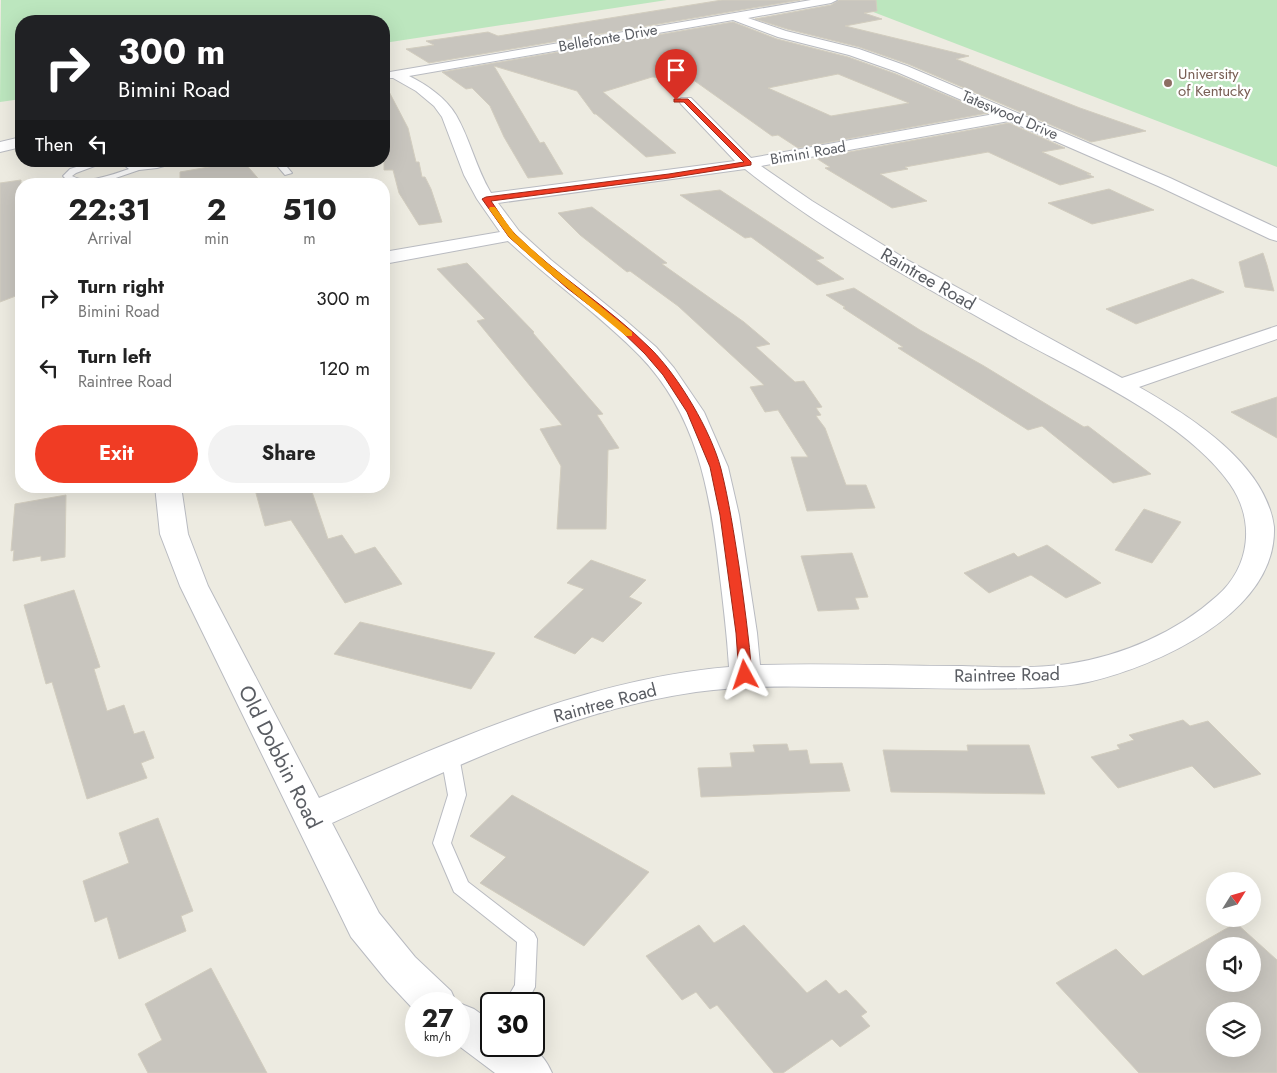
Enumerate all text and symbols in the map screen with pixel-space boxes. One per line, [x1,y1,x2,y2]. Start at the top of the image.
street label: Bellefonte Drive [557,18,660,58]
text: 300 m [118,27,225,77]
icon: right [35,35,100,100]
pin [655,49,697,100]
icon: arrive [662,56,690,84]
place label: University of Kentucky [1178,63,1251,102]
text: Bimini Road [118,73,230,105]
marker: University of Kentucky [1162,77,1174,89]
street label: Tateswood Drive [958,85,1062,145]
icon: left [84,130,112,158]
text: Then [35,131,74,158]
street label: Bimini Road [768,136,848,170]
text: 22:31 [68,188,151,231]
text: 2 [207,188,227,231]
text: 510 [282,188,337,231]
text: Arrival [88,227,132,250]
text: min [204,227,229,250]
text: m [303,227,316,250]
street label: Raintree Road [876,241,980,317]
text: Turn right [78,273,164,300]
icon: right [35,284,63,312]
text: 300 m [316,285,370,312]
text: Bimini Road [78,300,160,323]
text: Turn left [78,343,151,370]
icon: left [35,354,63,382]
text: 120 m [319,355,370,382]
text: Raintree Road [78,370,172,393]
button: Exit [35,425,198,483]
button: Share [208,425,370,483]
position arrow [718,648,770,700]
street label: Raintree Road [954,661,1060,689]
street label: Raintree Road [551,677,659,729]
street label: Old Dobbin Road [231,680,329,834]
north arrow [1206,872,1261,928]
map controls [1206,872,1261,1057]
button: sound [1206,937,1261,992]
speed limit sign: 30 [480,992,545,1057]
text: 27 [422,1000,453,1036]
button: layers [1206,1002,1261,1057]
text: km/h [424,1028,451,1046]

